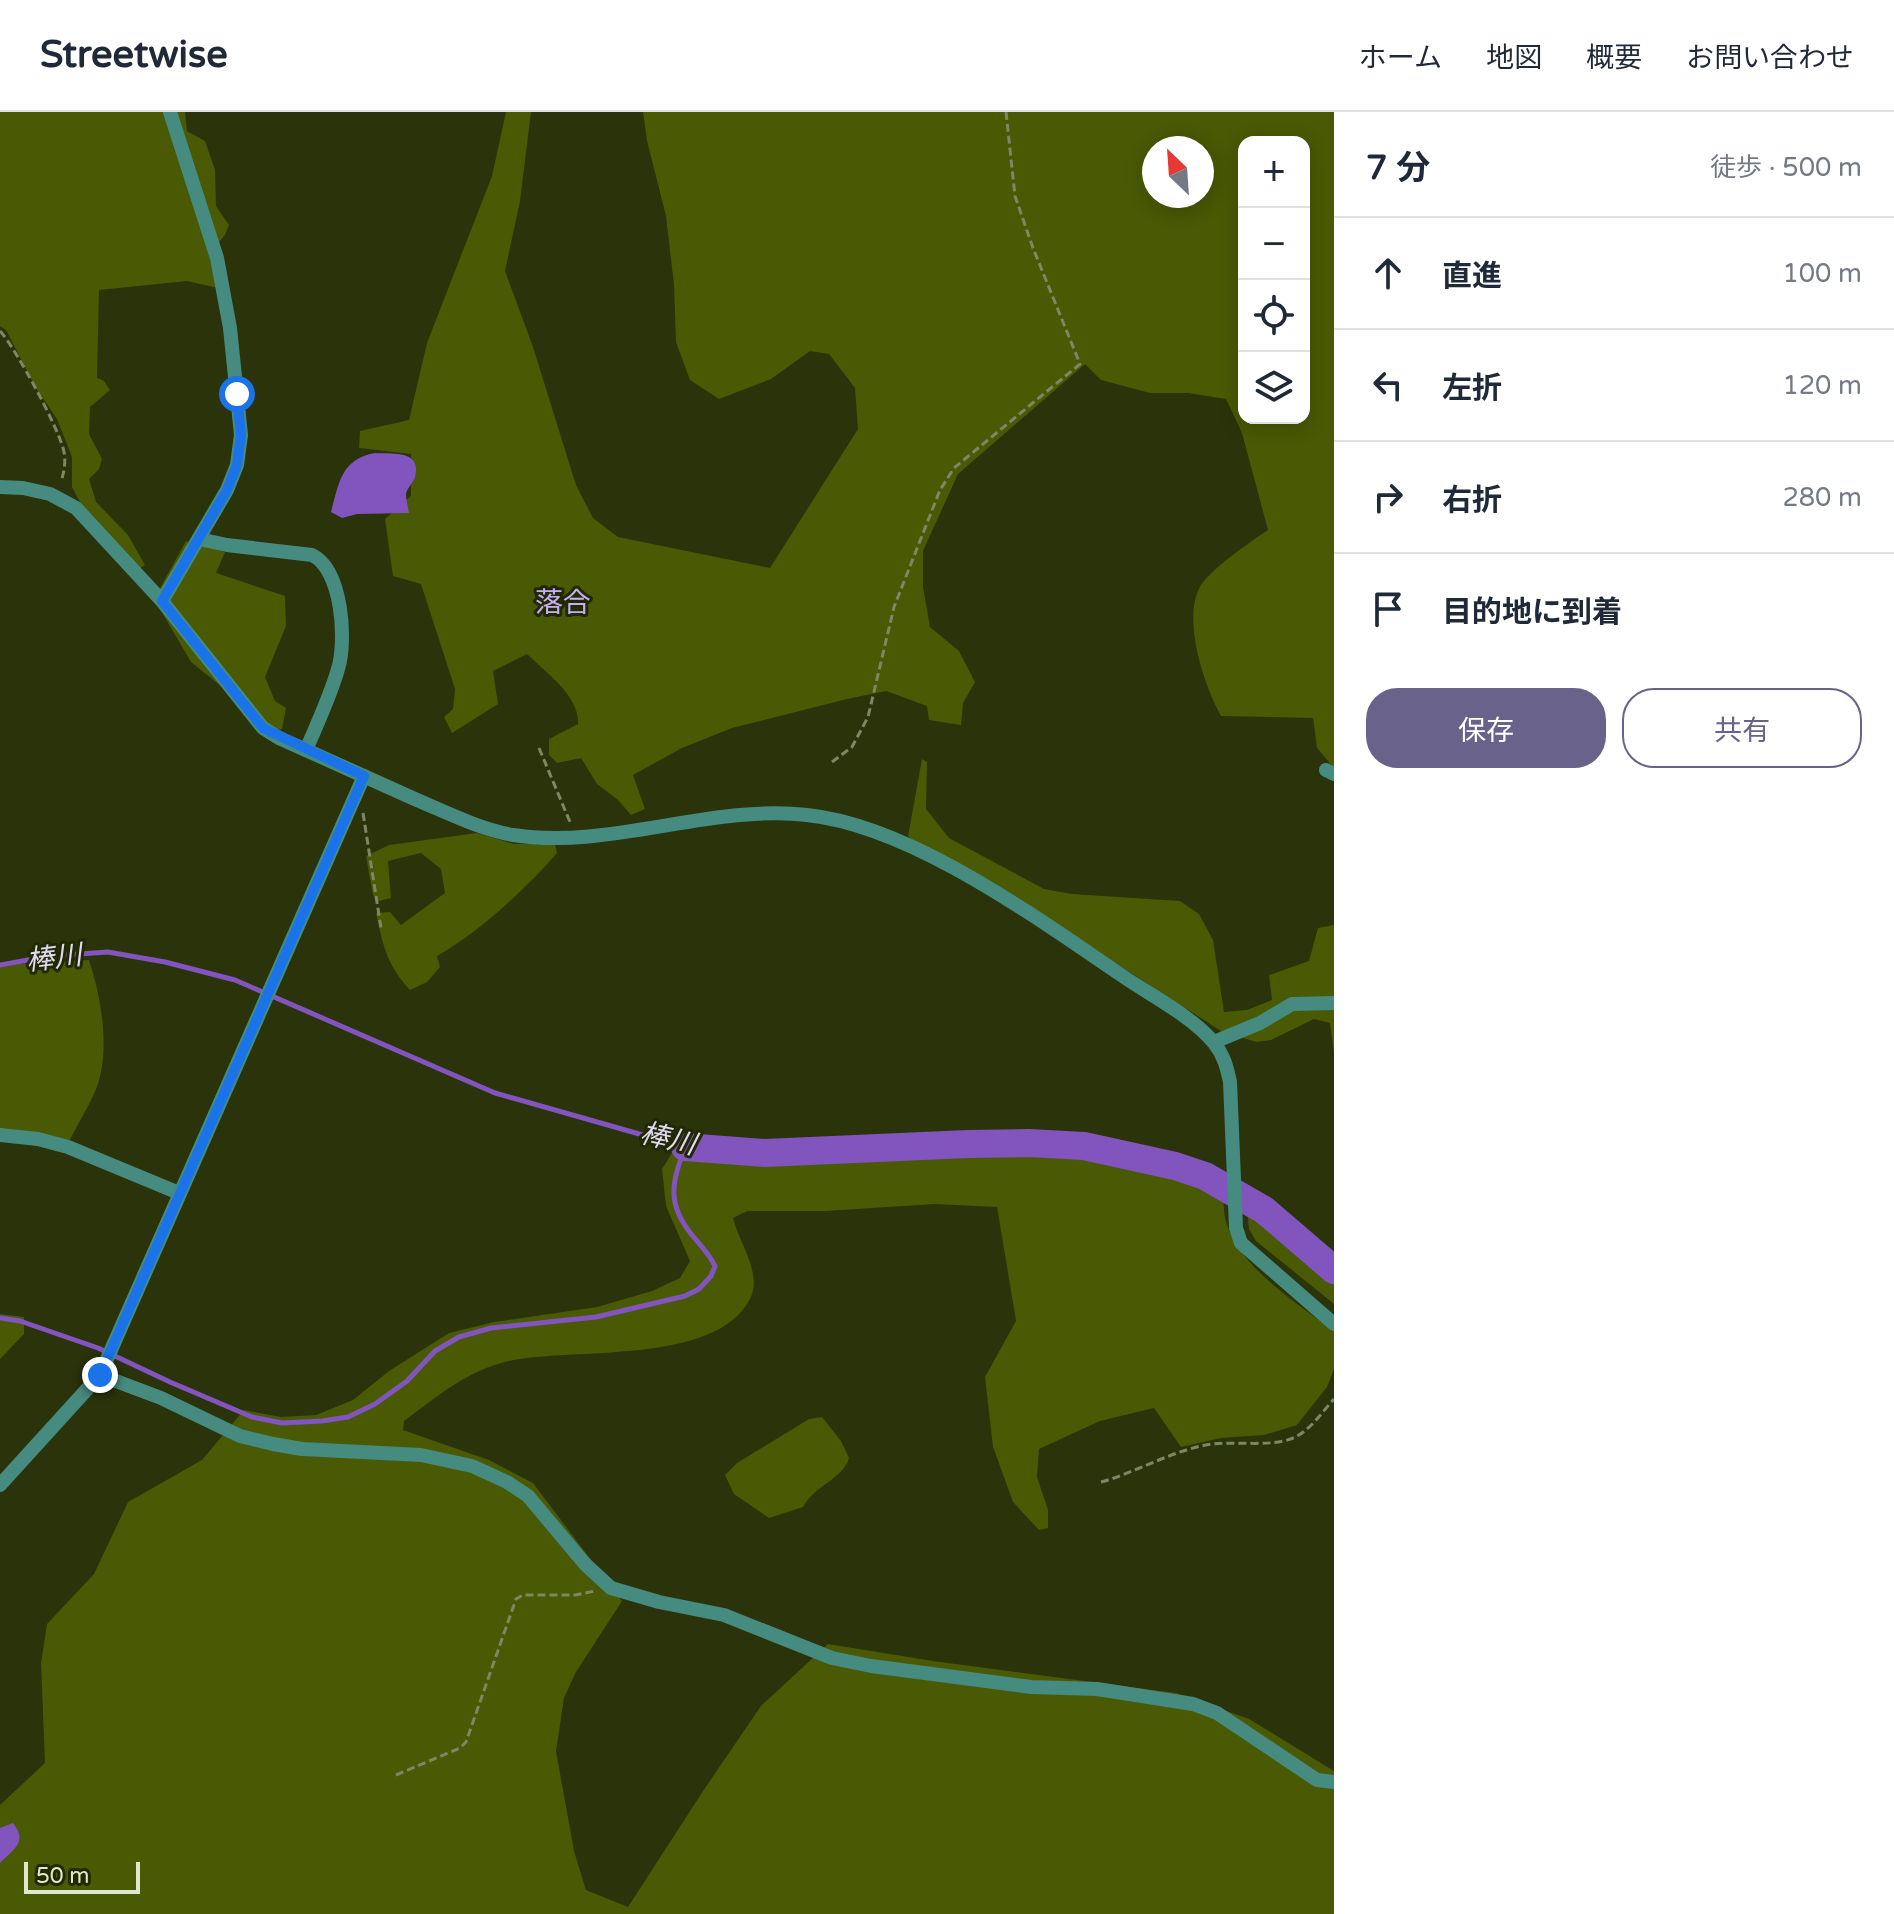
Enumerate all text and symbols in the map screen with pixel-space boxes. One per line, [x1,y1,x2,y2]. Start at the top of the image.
text: Streetwise [40,32,228,78]
text: ホーム [1359,41,1442,75]
text: 地図 [1486,41,1542,75]
text: 概要 [1586,41,1642,75]
text: お問い合わせ [1686,41,1854,75]
north arrow [1142,136,1214,208]
map controls [1238,136,1310,424]
button: + [1238,136,1310,208]
text: 7 分 [1366,148,1430,189]
text: 徒歩 · 500 m [1710,152,1862,183]
button: − [1238,208,1310,280]
icon: ahead [1366,251,1410,295]
text: 直進 [1442,258,1502,295]
text: 100 m [1782,258,1862,289]
button: locate [1238,280,1310,352]
button: layers [1238,352,1310,424]
icon: left [1366,363,1410,407]
text: 左折 [1442,370,1502,407]
text: 120 m [1782,370,1862,401]
route start [219,376,255,412]
icon: right [1366,475,1410,519]
text: 右折 [1442,482,1502,519]
text: 280 m [1782,482,1862,513]
district label: 落合 [535,586,591,620]
icon: arrive [1366,587,1410,631]
text: 目的地に到着 [1442,594,1622,631]
button: 保存 [1366,688,1606,768]
button: 共有 [1622,688,1862,768]
water label: 棒川 [24,937,87,978]
water label: 棒川 [637,1116,702,1163]
route end [82,1357,118,1393]
scale bar [24,1858,140,1894]
text: 50 m [36,1863,90,1889]

